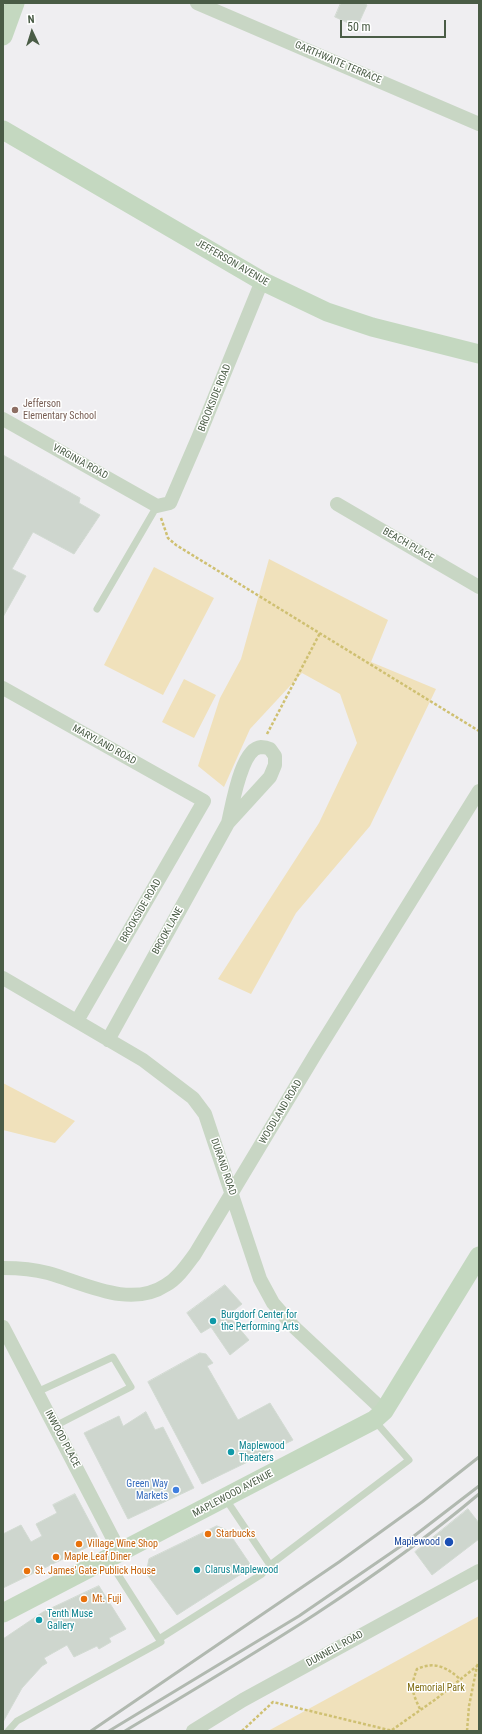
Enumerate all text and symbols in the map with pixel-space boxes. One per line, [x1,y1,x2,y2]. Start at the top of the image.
north arrow [12,12,52,52]
scale bar [342,12,448,38]
text: N [27,13,35,26]
text: 50 m [347,20,371,34]
street label: GARTHWAITE TERRACE [293,39,383,87]
street label: JEFFERSON AVENUE [193,237,271,289]
street label: BROOKSIDE ROAD [196,363,234,433]
place label: Jefferson Elementary School [23,398,96,422]
marker: Jefferson Elementary School [10,405,20,415]
street label: VIRGINIA ROAD [50,442,110,482]
street label: BEACH PLACE [380,526,436,564]
street label: MARYLAND ROAD [70,722,138,768]
street label: BROOKSIDE ROAD [118,877,164,945]
street label: BROOK LANE [150,905,186,957]
street label: WOODLAND ROAD [257,1078,305,1146]
street label: DURAND ROAD [208,1137,238,1197]
place label: Burgdorf Center for the Performing Arts [221,1309,299,1332]
marker: Burgdorf Center for the Performing Arts [208,1316,218,1326]
street label: INWOOD PLACE [42,1408,82,1470]
place label: Maplewood Theaters [239,1440,285,1464]
marker: Maplewood Theaters [226,1447,236,1457]
street label: MAPLEWOOD AVENUE [191,1468,275,1520]
place label: Green Way Markets [126,1478,168,1502]
marker: Green Way Markets [171,1485,181,1495]
place label: Starbucks [216,1528,255,1540]
marker: Starbucks [203,1529,213,1539]
place label: Maplewood [394,1536,440,1548]
marker: Maplewood [443,1536,455,1548]
place label: Village Wine Shop [87,1538,158,1550]
marker: Village Wine Shop [74,1539,84,1549]
place label: Maple Leaf Diner [64,1551,131,1563]
marker: Maple Leaf Diner [51,1552,61,1562]
place label: Clarus Maplewood [205,1564,278,1576]
place label: St. James' Gate Publick House [35,1565,156,1577]
marker: Clarus Maplewood [192,1565,202,1575]
marker: St. James' Gate Publick House [22,1566,32,1576]
place label: Mt. Fuji [92,1593,122,1605]
marker: Mt. Fuji [79,1594,89,1604]
place label: Tenth Muse Gallery [47,1608,93,1632]
marker: Tenth Muse Gallery [34,1615,44,1625]
street label: DUNNELL ROAD [304,1628,366,1670]
park label: Memorial Park [407,1682,465,1694]

